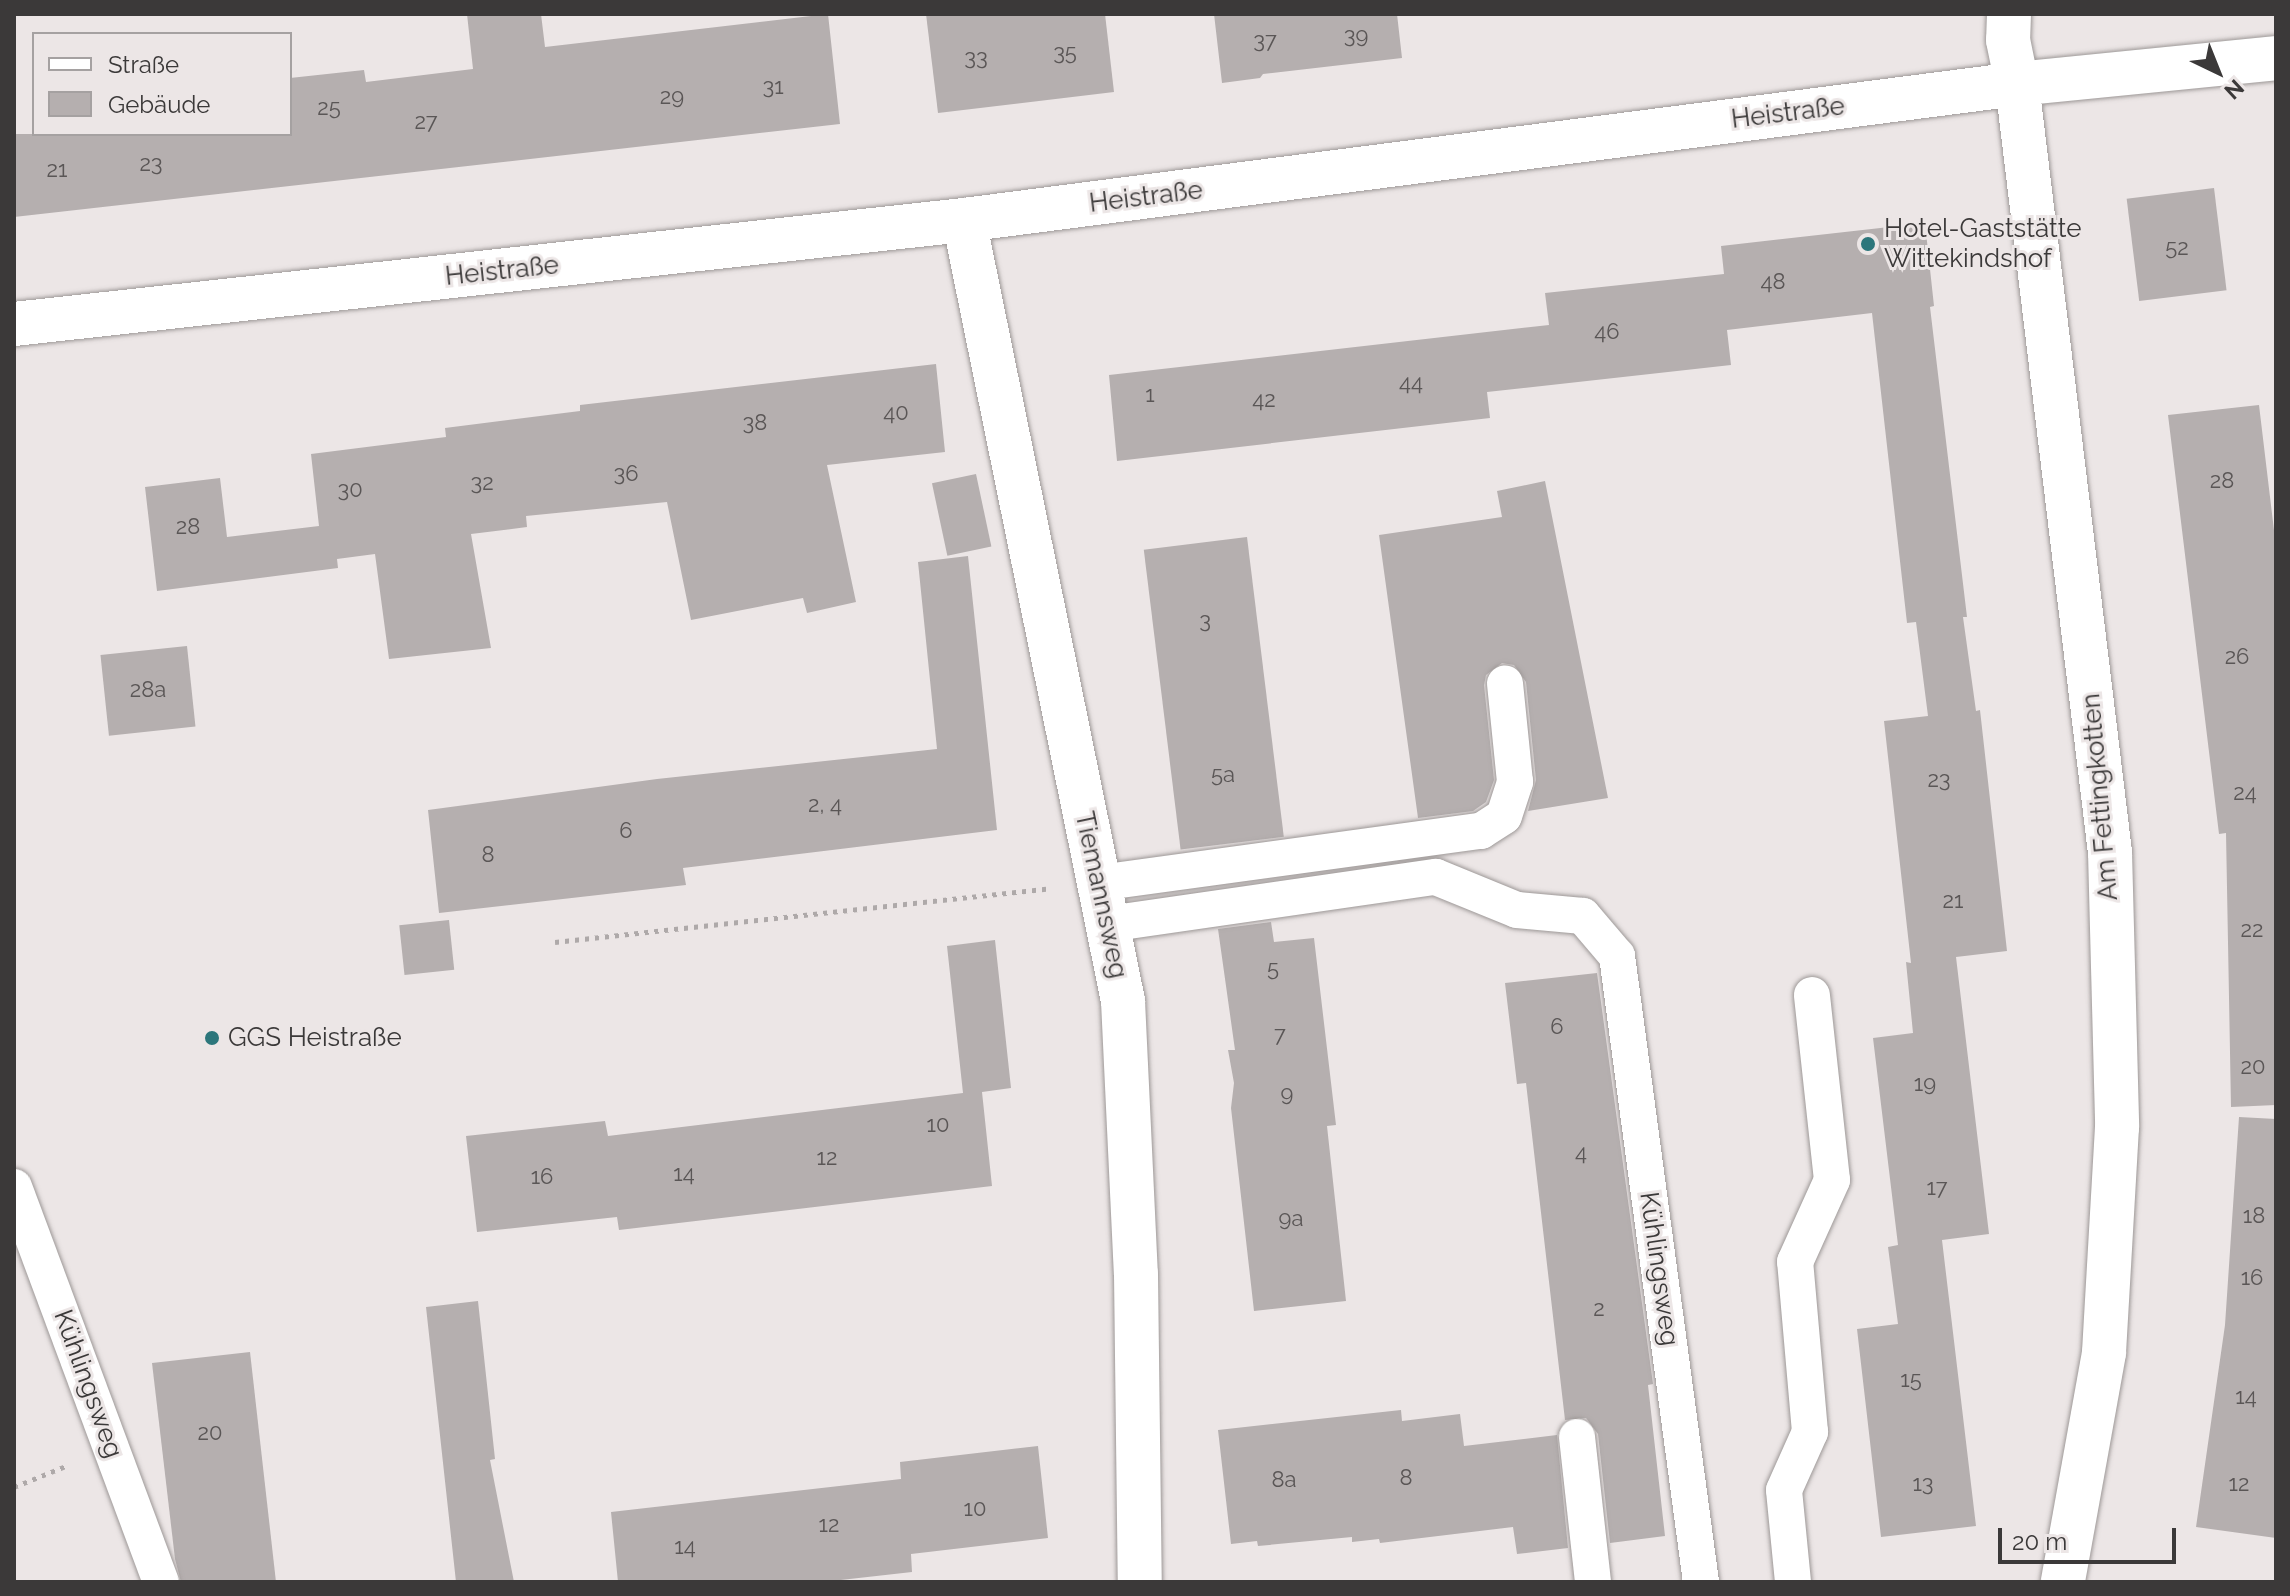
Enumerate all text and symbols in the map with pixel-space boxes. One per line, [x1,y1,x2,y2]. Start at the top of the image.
house number: 39 [1344,23,1368,49]
house number: 37 [1253,28,1277,54]
legend [32,32,292,136]
north arrow [2178,32,2258,112]
house number: 35 [1053,40,1077,66]
house number: 33 [964,45,988,71]
text: Straße [108,50,179,79]
house number: 31 [762,74,784,100]
text: N [2219,74,2249,105]
house number: 29 [660,84,684,110]
text: Gebäude [108,90,210,119]
street label: Heistraße [1730,91,1846,135]
house number: 25 [317,95,341,121]
house number: 27 [414,109,438,135]
house number: 23 [139,151,163,177]
house number: 21 [47,157,67,183]
street label: Heistraße [1088,175,1204,219]
place label: Hotel-Gaststätte Wittekindshof [1884,213,2081,274]
marker: Hotel-Gaststätte Wittekindshof [1859,235,1877,253]
house number: 52 [2165,235,2189,261]
street label: Heistraße [444,250,560,292]
house number: 48 [1760,269,1786,295]
house number: 46 [1594,319,1620,345]
house number: 44 [1399,370,1423,396]
house number: 1 [1145,382,1155,408]
house number: 42 [1252,387,1276,413]
house number: 40 [883,400,909,426]
house number: 38 [743,410,767,436]
house number: 36 [613,461,639,487]
house number: 28 [2210,468,2234,494]
house number: 32 [470,470,494,496]
house number: 30 [337,477,363,503]
house number: 28 [176,514,200,540]
house number: 3 [1199,608,1211,634]
house number: 26 [2225,644,2249,670]
house number: 28a [130,677,166,703]
street label: Am Fettingkotten [2075,692,2125,902]
house number: 5a [1211,762,1235,788]
house number: 23 [1927,767,1951,793]
house number: 24 [2233,780,2257,806]
house number: 2, 4 [808,792,842,818]
street label: Tiemannsweg [1068,809,1134,981]
house number: 6 [619,818,633,844]
house number: 8 [481,842,495,868]
house number: 21 [1943,888,1963,914]
house number: 22 [2241,917,2263,943]
house number: 5 [1267,956,1279,982]
house number: 6 [1550,1014,1564,1040]
place label: GGS Heistraße [228,1022,402,1054]
house number: 7 [1274,1022,1286,1048]
marker: GGS Heistraße [203,1029,221,1047]
house number: 20 [2241,1054,2265,1080]
house number: 19 [1914,1071,1936,1097]
house number: 9 [1281,1081,1293,1107]
house number: 10 [927,1112,949,1138]
house number: 4 [1575,1140,1587,1166]
house number: 12 [817,1145,837,1171]
house number: 14 [673,1161,695,1187]
house number: 16 [531,1164,553,1190]
house number: 17 [1926,1175,1948,1201]
street label: Kühlingsweg [1633,1190,1685,1348]
house number: 18 [2243,1203,2265,1229]
house number: 9a [1279,1206,1303,1232]
house number: 16 [2241,1265,2263,1291]
house number: 2 [1593,1296,1605,1322]
street label: Kühlingsweg [47,1306,129,1462]
house number: 15 [1900,1367,1922,1393]
house number: 14 [2235,1384,2257,1410]
house number: 20 [198,1420,222,1446]
house number: 8 [1399,1465,1413,1491]
house number: 8a [1271,1467,1297,1493]
house number: 13 [1912,1471,1934,1497]
house number: 12 [2229,1471,2249,1497]
house number: 10 [964,1496,986,1522]
house number: 12 [819,1512,839,1538]
scale bar [2002,1512,2180,1562]
text: 20 m [2012,1527,2067,1556]
house number: 14 [674,1534,696,1560]

